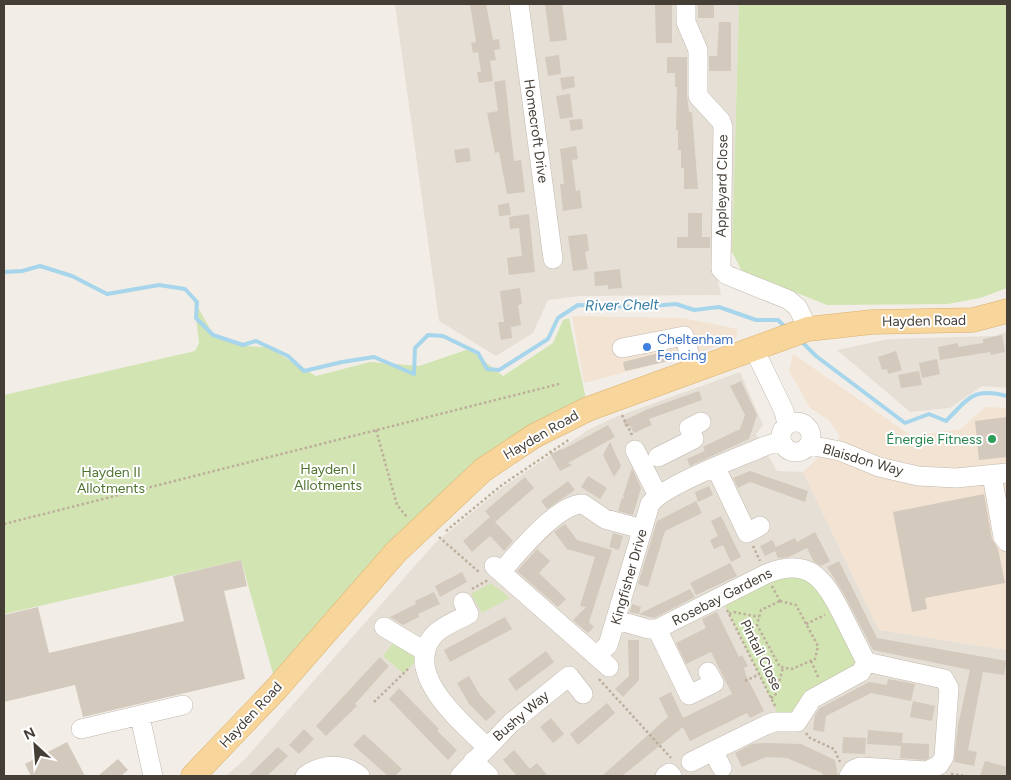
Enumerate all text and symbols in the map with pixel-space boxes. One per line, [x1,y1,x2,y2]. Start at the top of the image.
street label: Homecroft Drive [520,78,552,184]
street label: Appleyard Close [713,134,731,238]
water label: River Chelt [585,295,659,315]
street label: Hayden Road [882,312,966,330]
place label: Cheltenham Fencing [657,331,733,364]
marker: Cheltenham Fencing [641,341,653,353]
street label: Hayden Road [500,407,582,463]
place label: Énergie Fitness [886,431,982,448]
marker: Énergie Fitness [986,433,998,445]
street label: Blaisdon Way [821,440,906,480]
park label: Hayden I Allotments [294,461,362,494]
park label: Hayden II Allotments [77,464,145,497]
street label: Kingfisher Drive [607,527,651,627]
street label: Rosebay Gardens [669,564,775,630]
street label: Pintail Close [737,617,786,694]
street label: Hayden Road [216,678,286,752]
street label: Bushy Way [489,687,553,745]
north arrow [10,720,60,770]
text: N [21,724,38,744]

